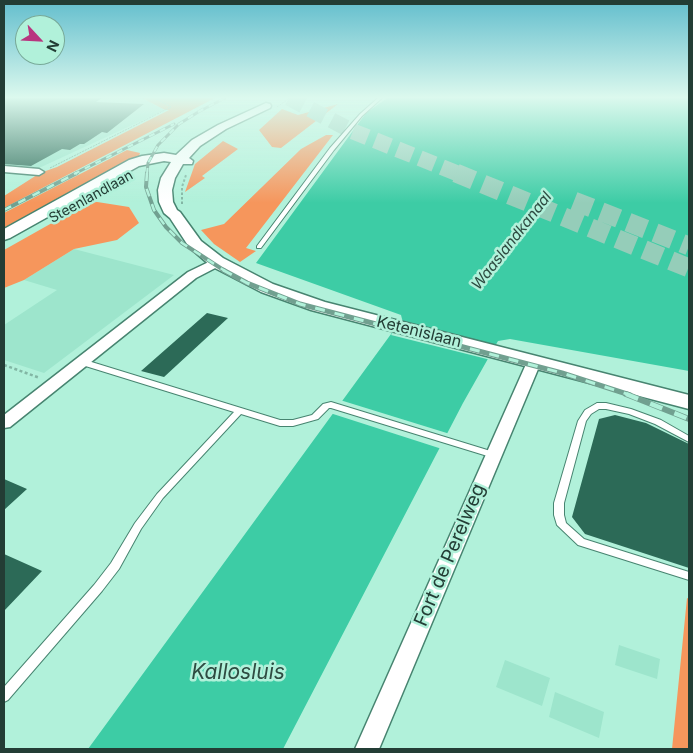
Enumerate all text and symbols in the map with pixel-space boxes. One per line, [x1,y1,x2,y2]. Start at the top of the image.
north arrow [15,15,65,65]
text: N [43,38,63,55]
street label: Steenlandlaan [46,167,136,227]
water label: Waaslandkanaal [468,188,556,294]
street label: Ketenislaan [375,312,463,352]
street label: Fort de Perelweg [410,480,490,630]
water label: Kallosluis [191,660,285,686]

